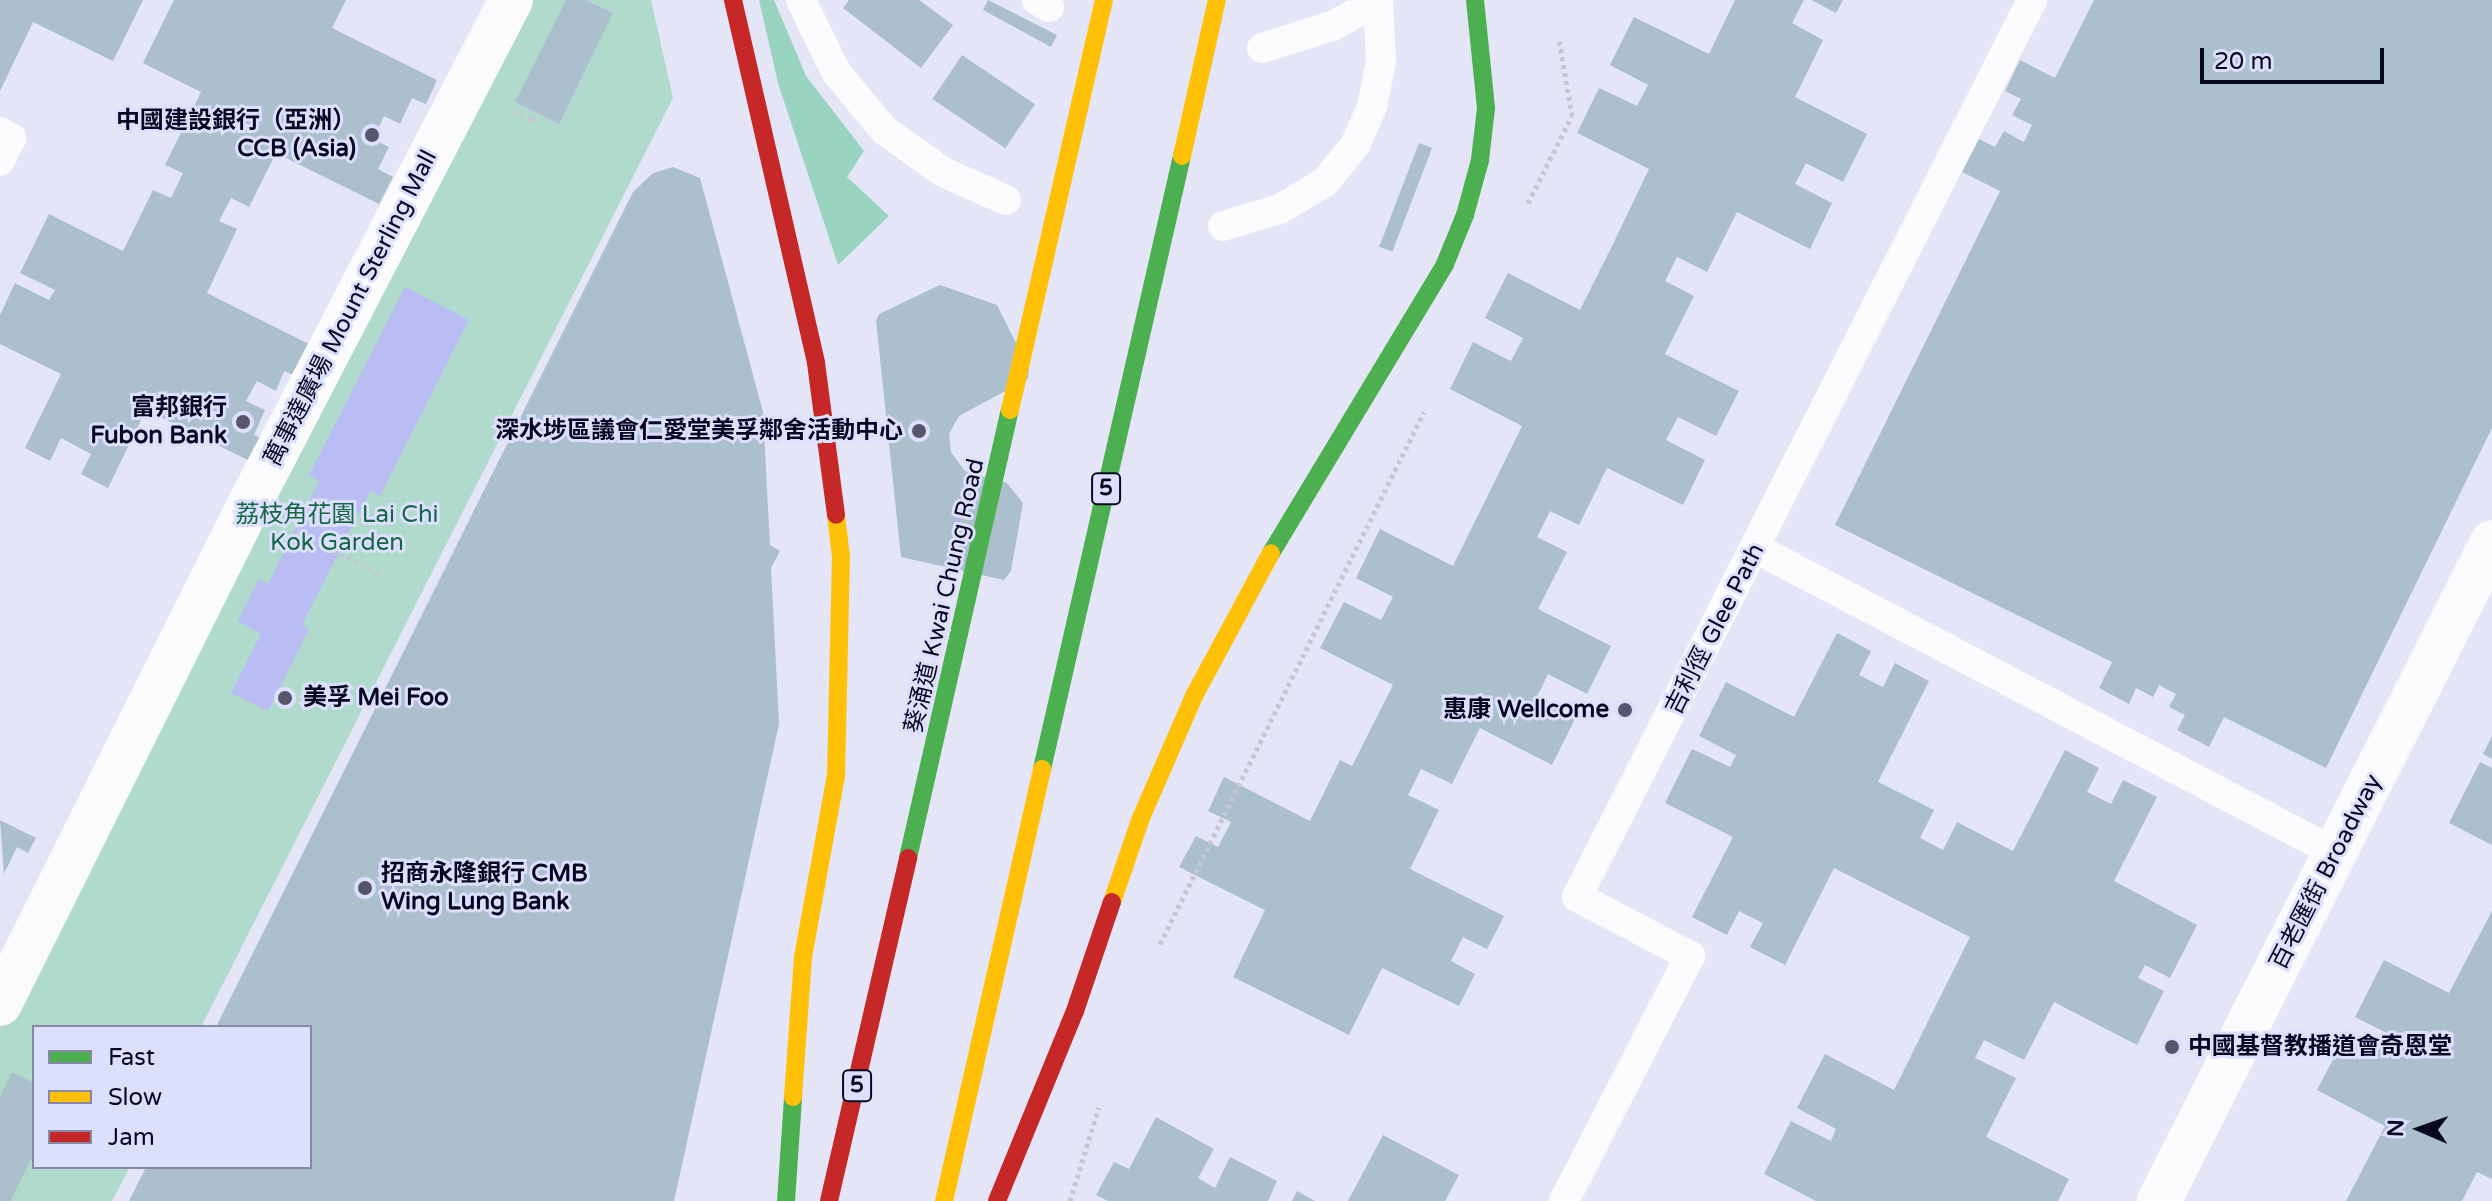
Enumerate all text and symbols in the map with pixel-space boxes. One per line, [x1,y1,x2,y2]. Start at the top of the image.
scale bar [2204,32,2388,82]
text: 20 m [2214,47,2272,76]
place label: 中國建設銀行（亞洲） CCB (Asia) [116,107,356,163]
marker: 中國建設銀行（亞洲） CCB (Asia) [363,126,381,144]
street label: 萬事達廣場 Mount Sterling Mall [259,145,443,471]
place label: 富邦銀行 Fubon Bank [90,394,227,450]
marker: 富邦銀行 Fubon Bank [234,413,252,431]
place label: 深水埗區議會仁愛堂美孚鄰舍活動中心 [495,417,903,445]
marker: 深水埗區議會仁愛堂美孚鄰舍活動中心 [910,422,928,440]
street label: 葵涌道 Kwai Chung Road [899,456,991,736]
road number: 5 [1090,471,1122,507]
park label: 荔枝角花園 Lai Chi Kok Garden [235,501,439,557]
street label: 吉利徑 Glee Path [1659,539,1771,719]
place label: 美孚 Mei Foo [303,684,449,712]
marker: 美孚 Mei Foo [274,687,296,709]
place label: 惠康 Wellcome [1443,696,1609,724]
marker: 惠康 Wellcome [1616,701,1634,719]
street label: 百老匯街 Broadway [2264,769,2388,975]
place label: 招商永隆銀行 CMB Wing Lung Bank [381,860,588,916]
marker: 招商永隆銀行 CMB Wing Lung Bank [356,879,374,897]
legend [32,1025,312,1169]
place label: 中國基督教播道會奇恩堂 [2188,1033,2452,1061]
marker: 中國基督教播道會奇恩堂 [2163,1038,2181,1056]
text: Fast [108,1043,155,1072]
road number: 5 [841,1068,873,1104]
text: Slow [108,1083,162,1112]
north arrow [2380,1089,2460,1169]
text: N [2383,1119,2409,1137]
text: Jam [108,1123,155,1152]

